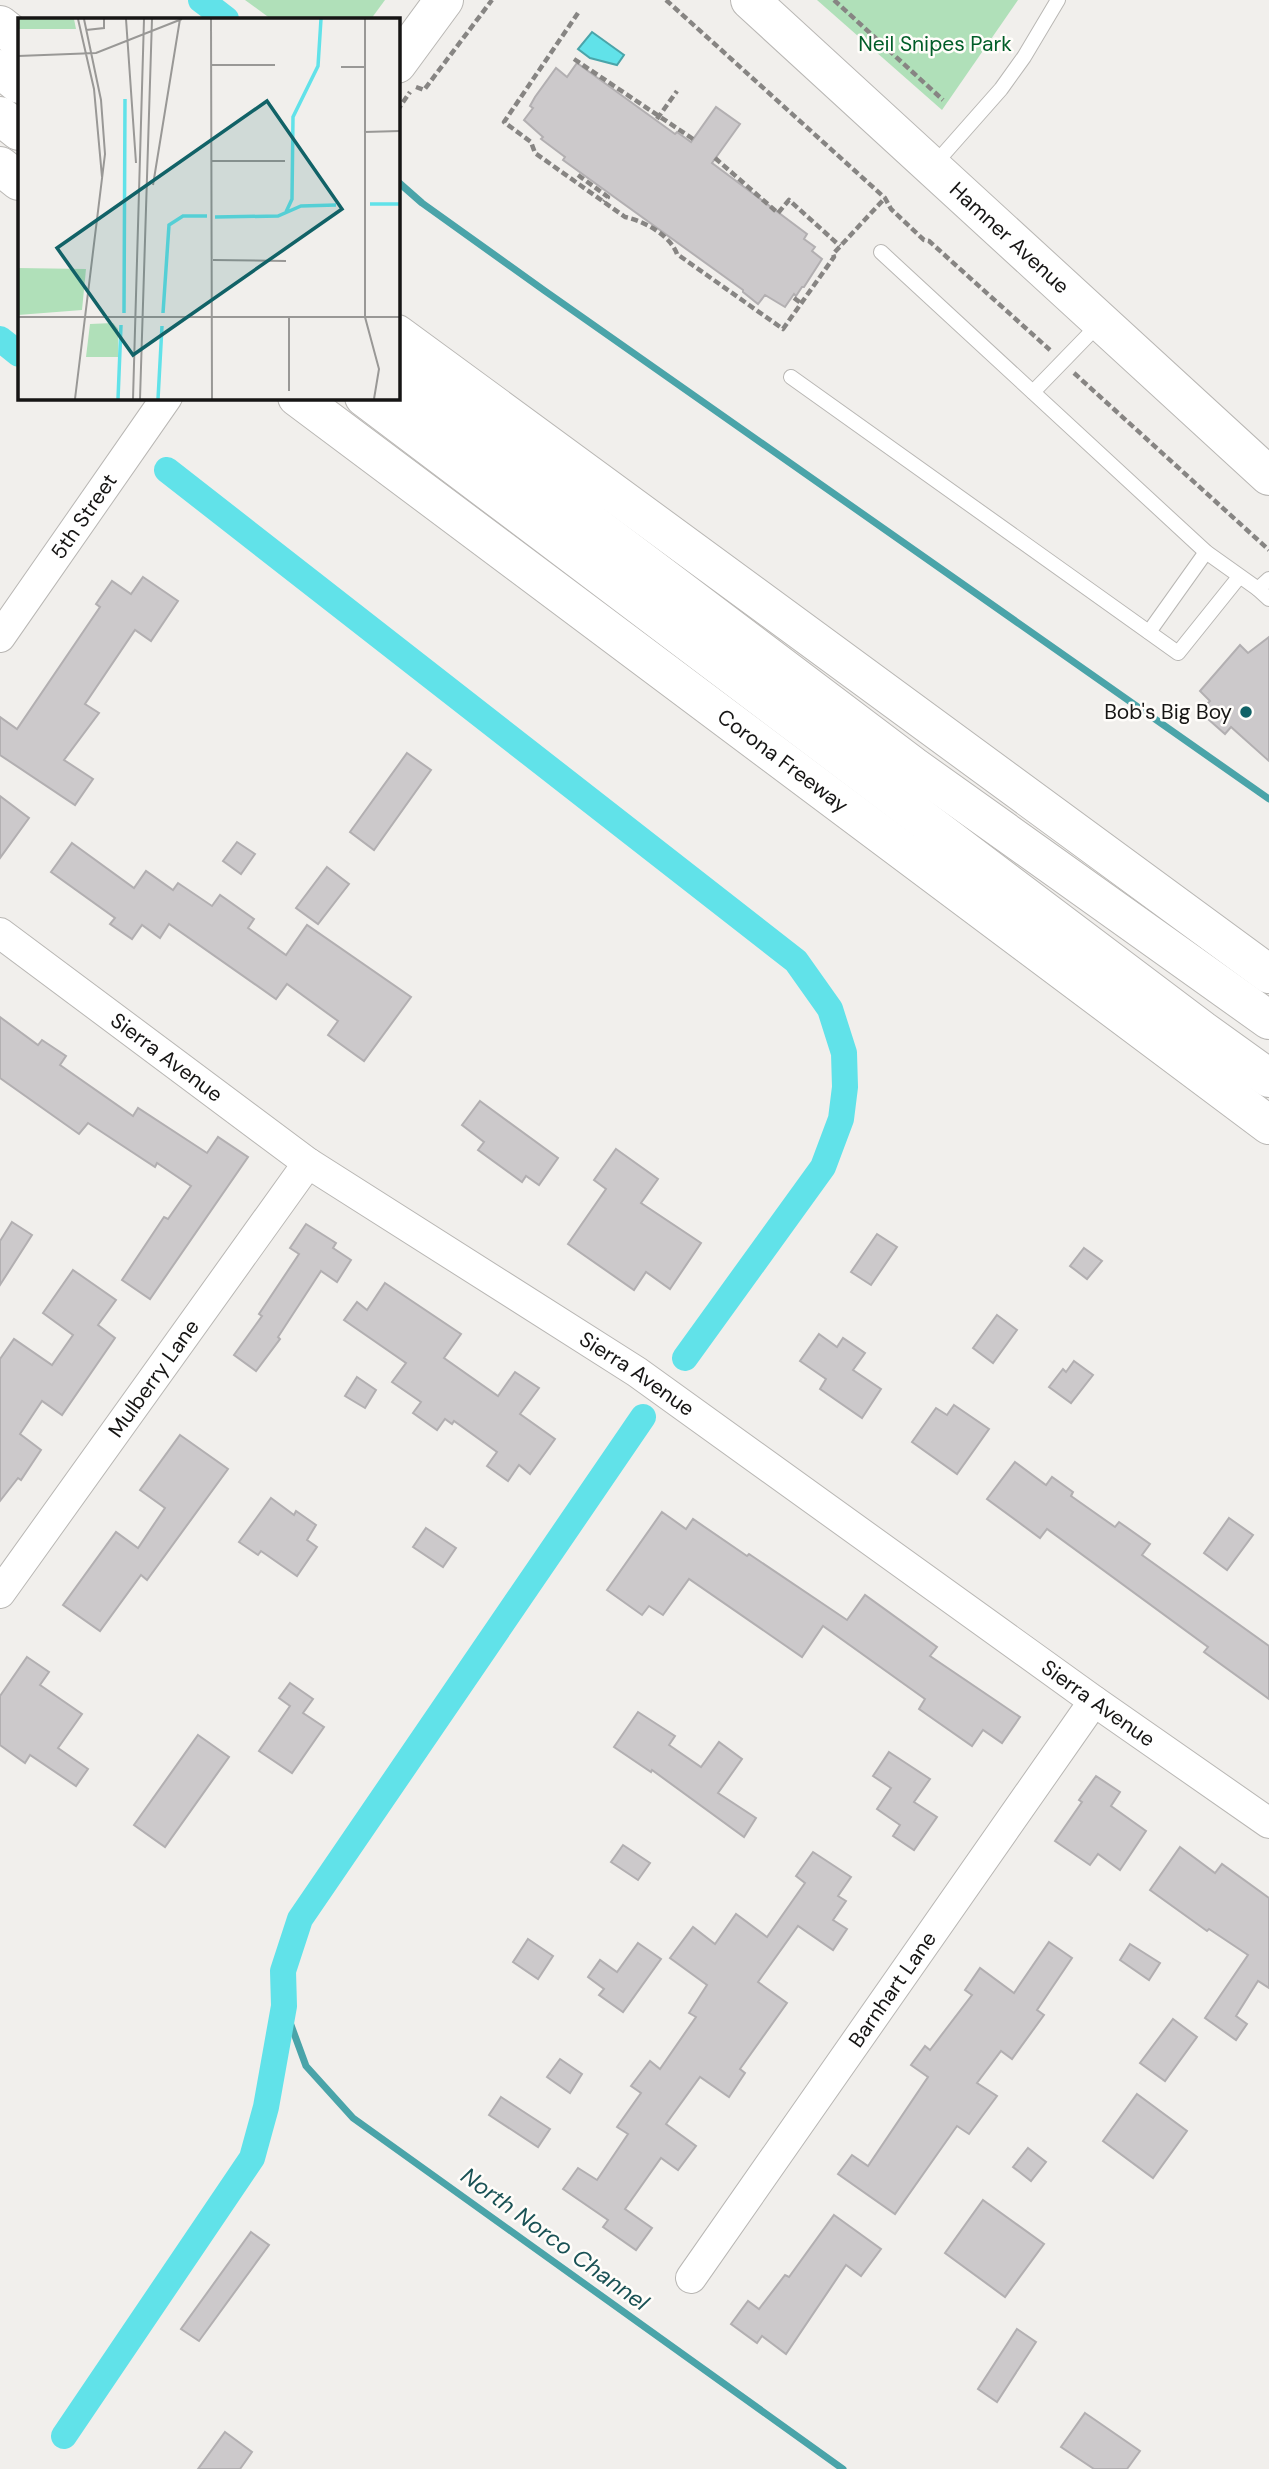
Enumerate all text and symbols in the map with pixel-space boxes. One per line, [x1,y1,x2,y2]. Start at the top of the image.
inset map [18,18,399,399]
park label: Neil Snipes Park [858,30,1012,58]
street label: Hamner Avenue [943,176,1075,300]
street label: 5th Street [44,468,124,565]
place label: Bob's Big Boy [1104,698,1232,726]
street label: Corona Freeway [712,703,854,819]
marker: Bob's Big Boy [1238,704,1254,720]
street label: Sierra Avenue [105,1006,228,1109]
street label: Mulberry Lane [102,1314,206,1443]
street label: Sierra Avenue [574,1325,700,1423]
street label: Sierra Avenue [1036,1653,1161,1753]
street label: Barnhart Lane [842,1926,943,2053]
water label: North Norco Channel [455,2161,656,2318]

